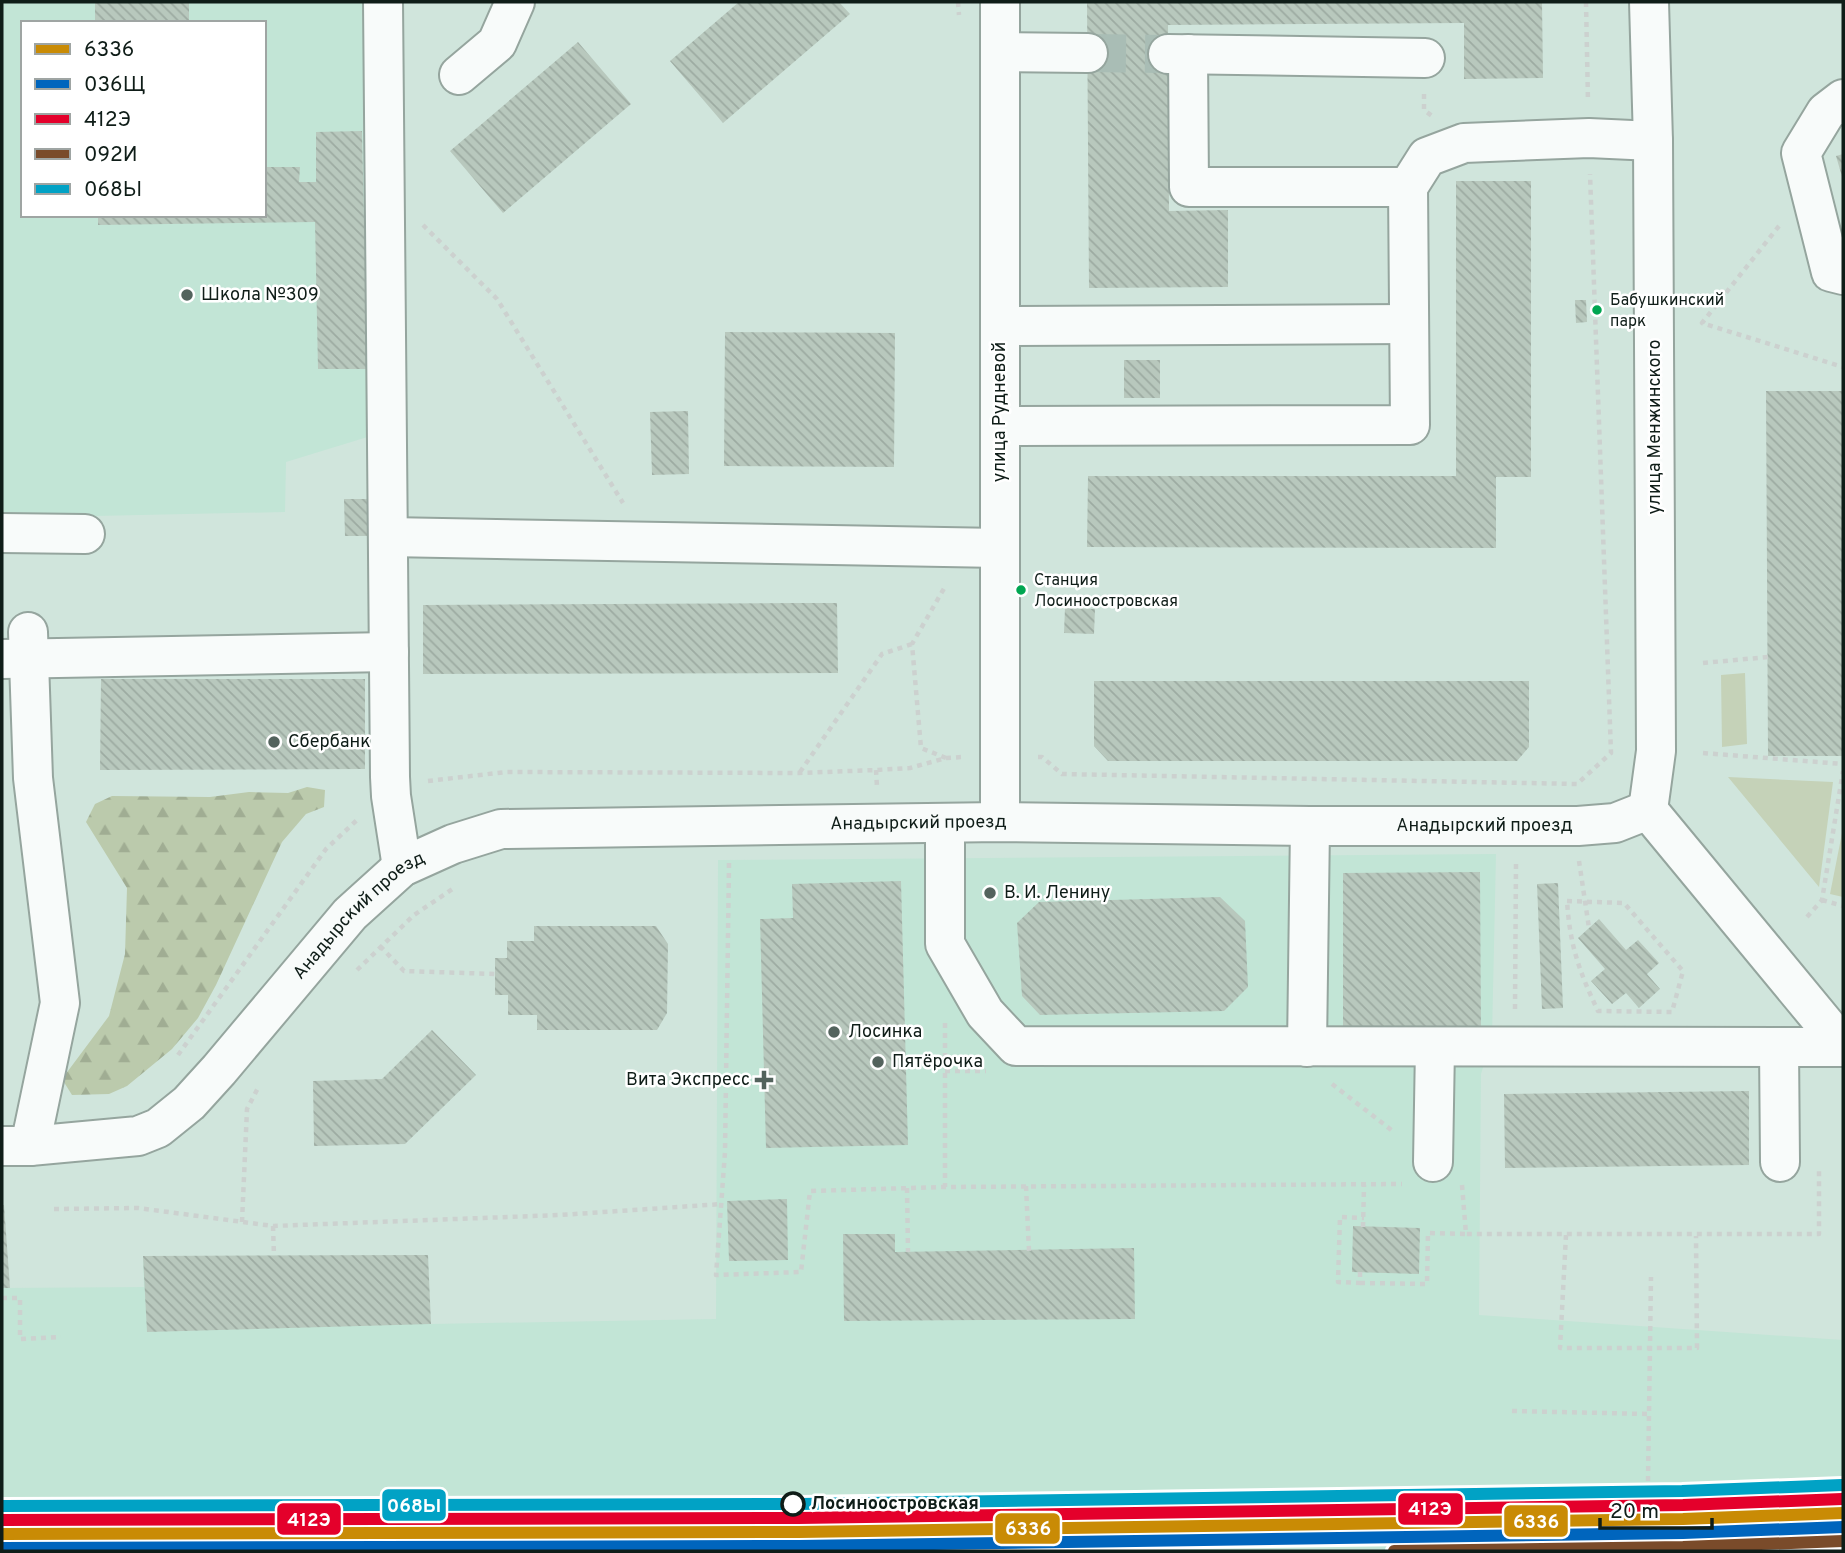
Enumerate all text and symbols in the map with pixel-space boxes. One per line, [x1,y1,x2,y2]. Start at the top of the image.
legend [21,21,266,217]
text: 6336 [84,37,134,64]
text: 036Щ [84,72,146,99]
text: 412Э [84,107,131,134]
text: 092И [84,142,138,169]
text: 068Ы [84,177,142,204]
place label: Школа №309 [201,284,319,307]
marker: Школа №309 [179,287,195,303]
place label: Бабушкинский парк [1610,291,1724,332]
marker: Бабушкинский парк [1590,303,1604,317]
street label: улица Менжинского [1644,340,1667,514]
street label: улица Рудневой [989,342,1012,482]
place label: Станция Лосиноостровская [1034,571,1178,612]
marker: Станция Лосиноостровская [1014,583,1028,597]
place label: Сбербанк [288,731,371,754]
marker: Сбербанк [266,734,282,750]
street label: Анадырский проезд [830,810,1007,836]
street label: Анадырский проезд [1396,815,1573,838]
street label: Анадырский проезд [288,847,429,984]
place label: В. И. Ленину [1004,882,1110,905]
marker: В. И. Ленину [982,885,998,901]
place label: Лосинка [848,1021,922,1044]
marker: Лосинка [826,1024,842,1040]
place label: Пятёрочка [892,1051,983,1074]
marker: Пятёрочка [870,1054,886,1070]
place label: Вита Экспресс [626,1069,750,1092]
marker: Вита Экспресс [756,1072,772,1088]
scale bar [1600,1486,1712,1530]
line badge: 068Ы [381,1488,447,1522]
marker: Лосиноостровская [781,1492,805,1516]
line badge: 412Э [1397,1492,1464,1526]
place label: Лосиноостровская [811,1493,979,1516]
text: 068Ы [387,1495,441,1519]
text: 412Э [1408,1498,1452,1522]
text: 20 m [1610,1499,1659,1526]
line badge: 412Э [276,1502,342,1536]
line badge: 6336 [1503,1504,1569,1538]
text: 412Э [287,1509,331,1533]
text: 6336 [1513,1511,1559,1535]
line badge: 6336 [994,1512,1061,1545]
text: 6336 [1005,1518,1051,1542]

